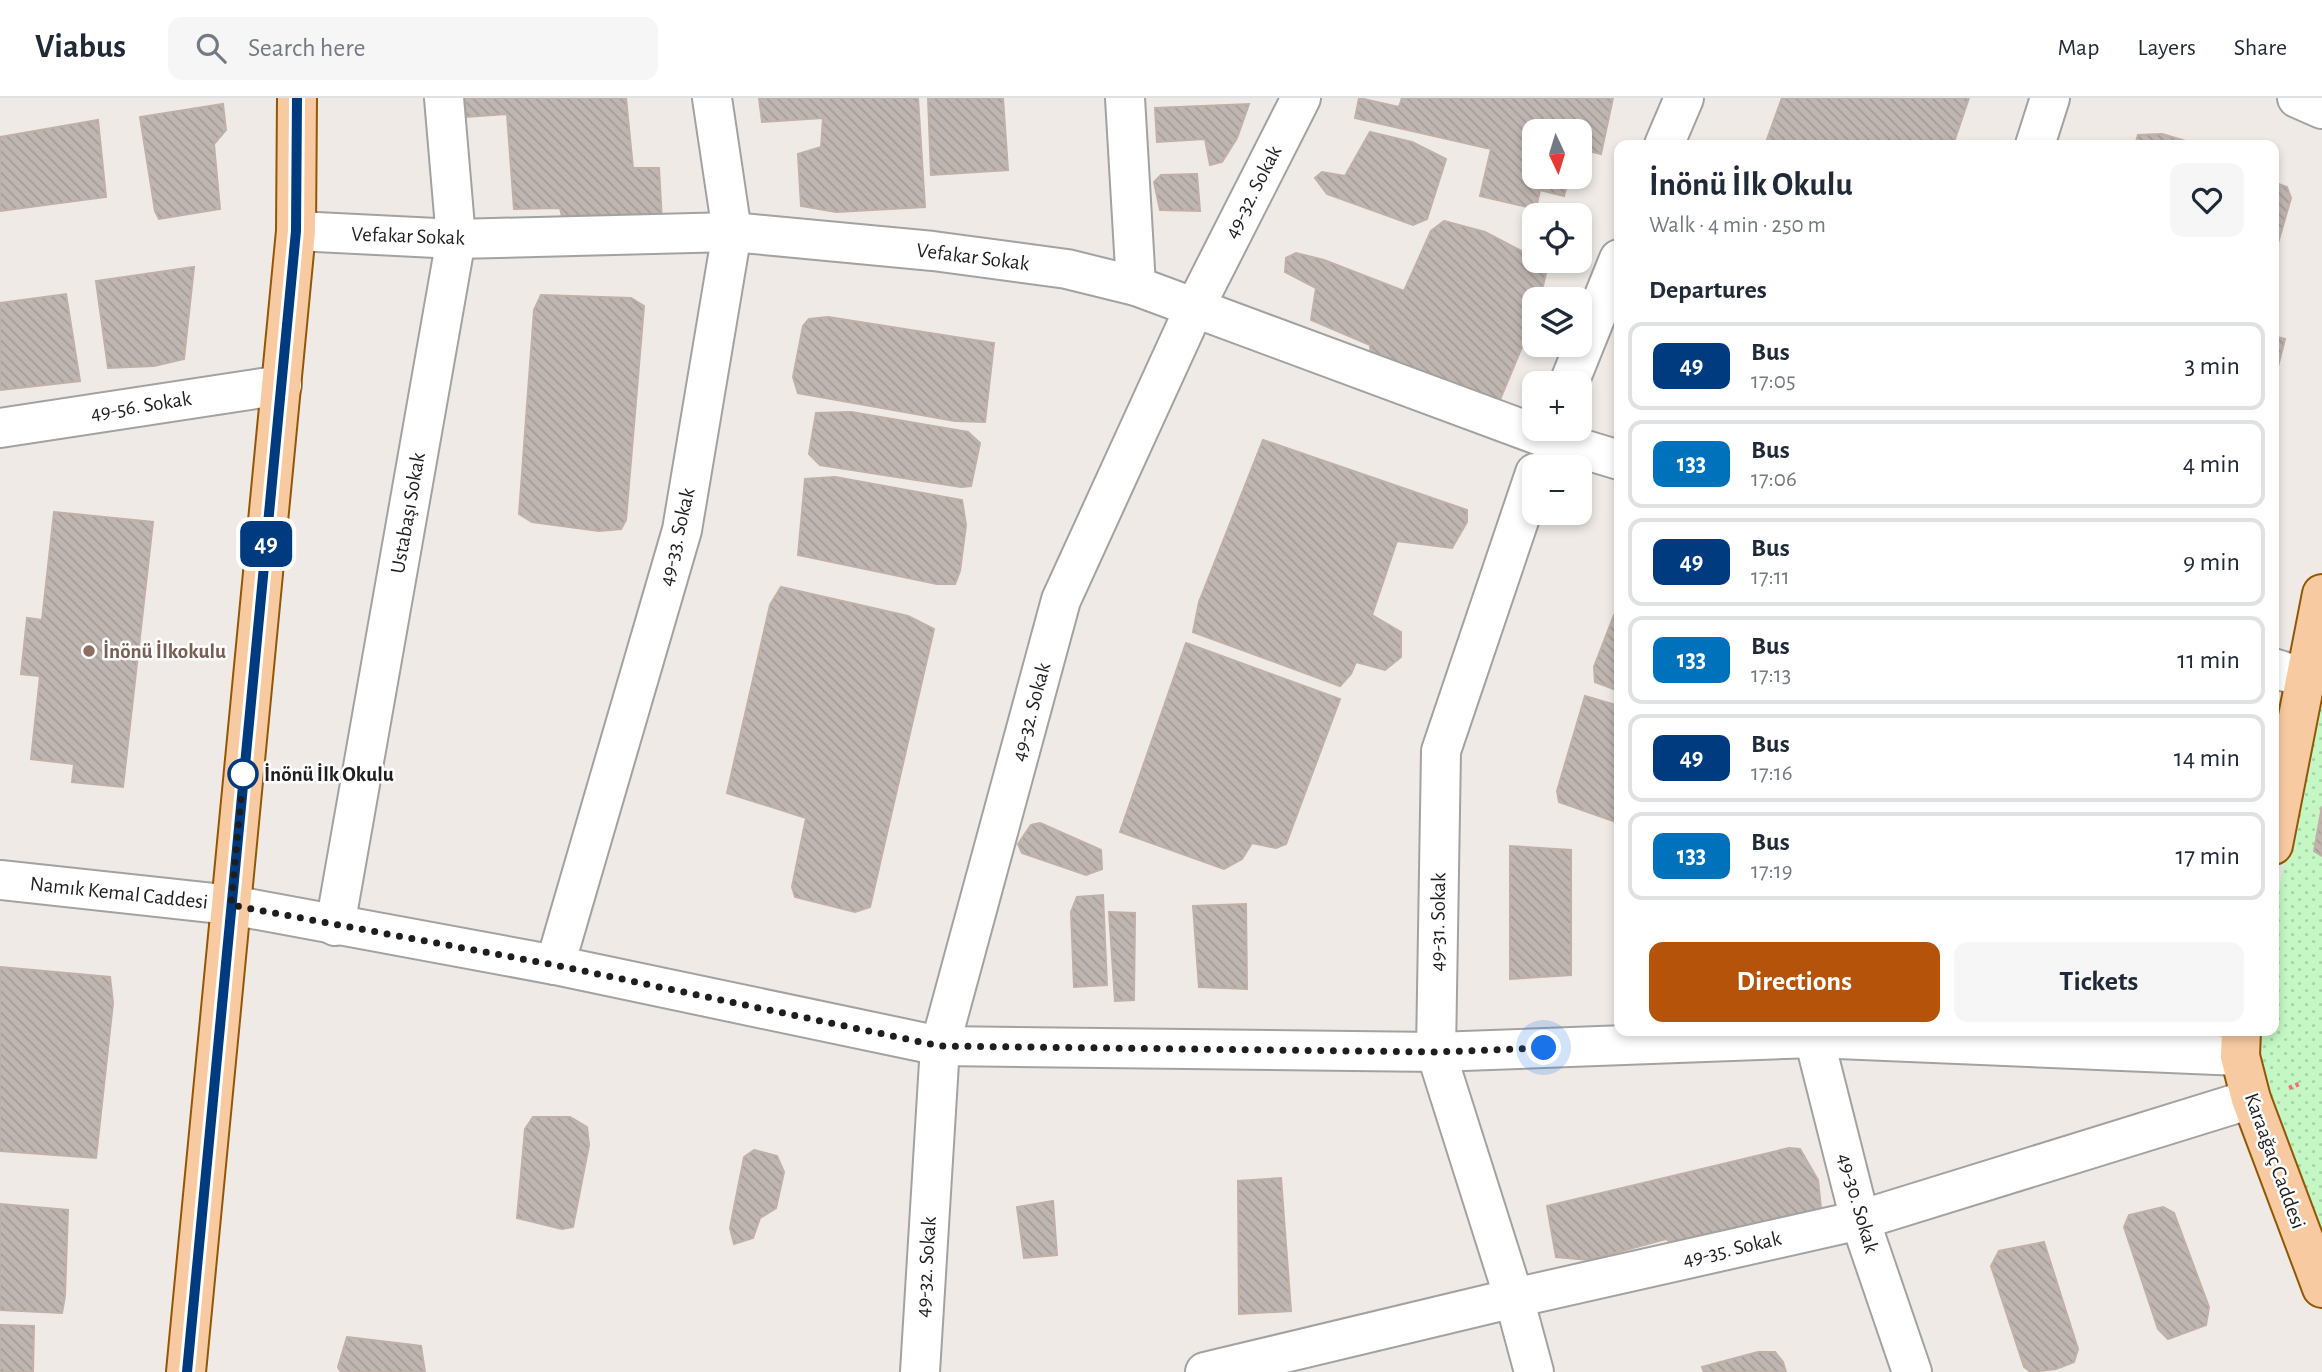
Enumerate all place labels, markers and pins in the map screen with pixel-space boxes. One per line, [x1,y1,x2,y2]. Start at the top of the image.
place label: İnönü İlkokulu [103,640,226,662]
marker: İnönü İlkokulu [81,643,97,659]
marker: İnönü İlk Okulu [228,759,258,789]
place label: İnönü İlk Okulu [264,763,394,785]

